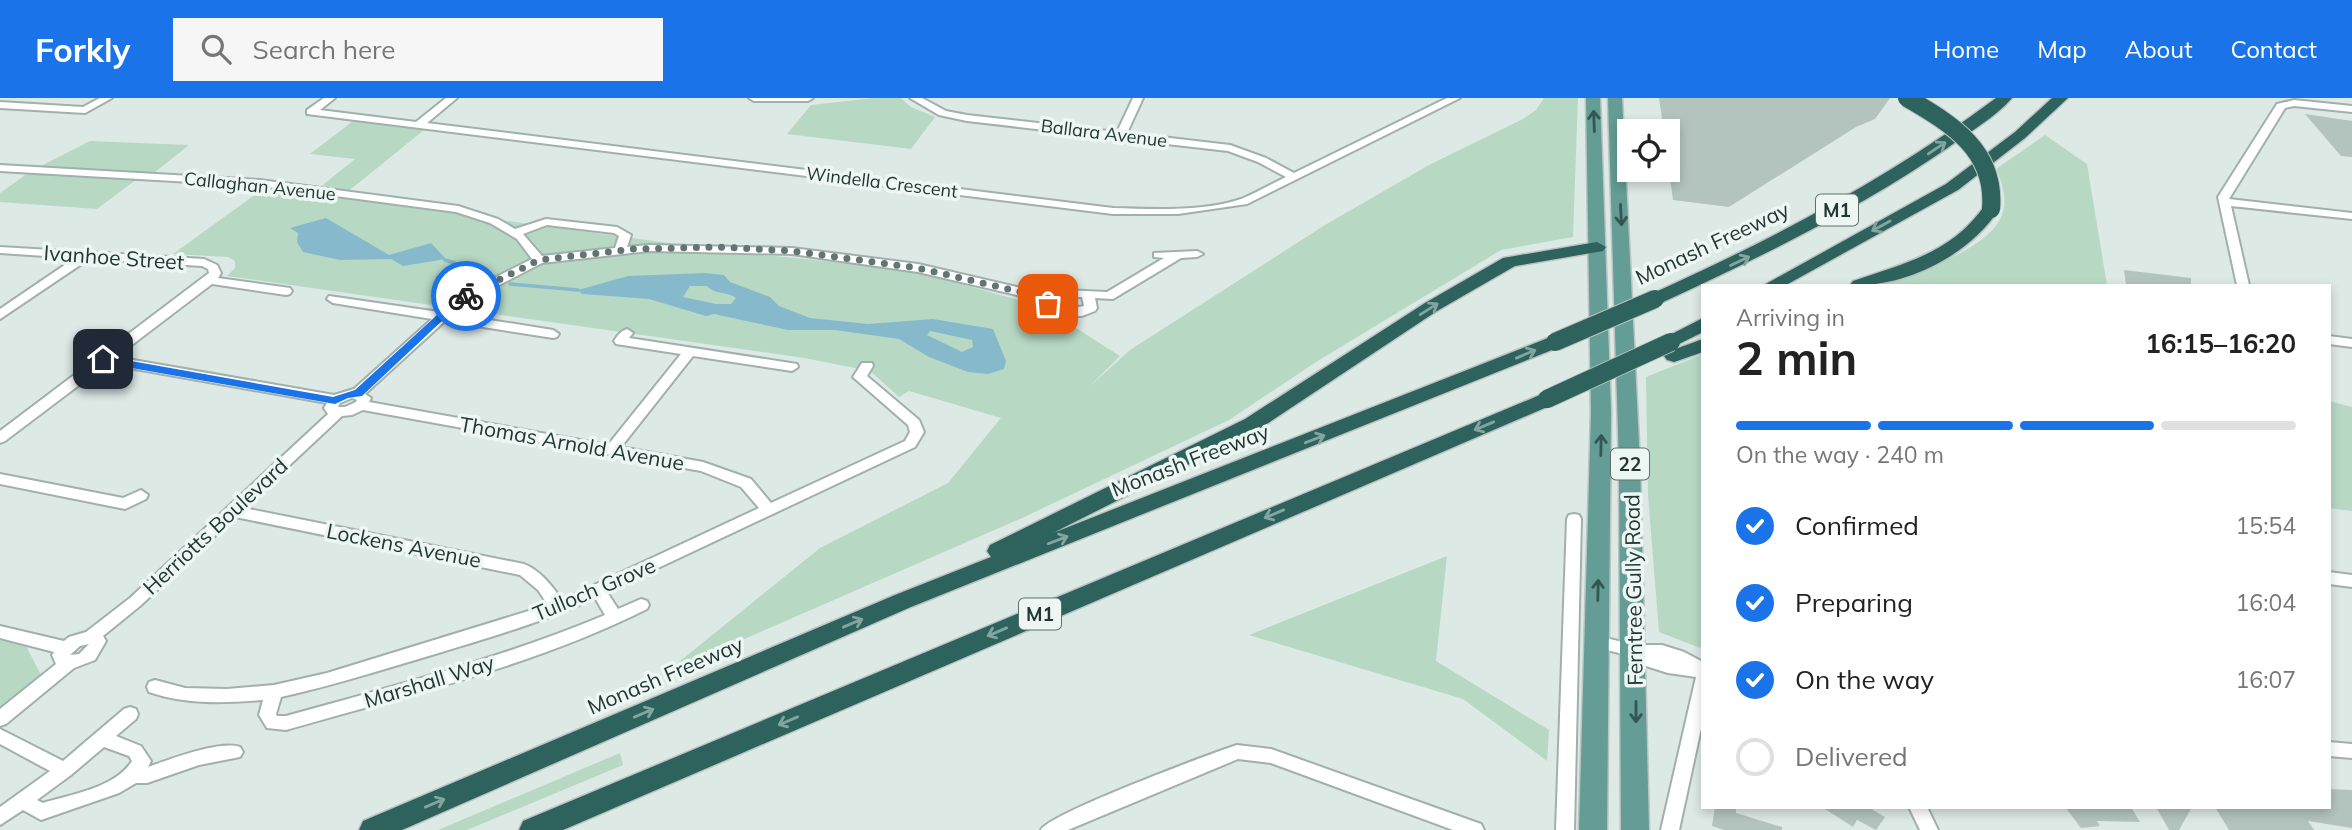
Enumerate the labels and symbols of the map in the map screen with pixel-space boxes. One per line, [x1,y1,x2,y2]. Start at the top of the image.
one-way arrow [1587,110,1600,133]
street label: Ballara Avenue [1040,114,1168,152]
one-way arrow [1927,141,1946,155]
street label: Windella Crescent [805,161,959,203]
street label: Callaghan Avenue [183,167,337,205]
road number: M1 [1816,194,1858,226]
street label: Monash Freeway [1631,196,1793,290]
one-way arrow [1615,203,1628,226]
one-way arrow [1872,219,1892,233]
street label: Ivanhoe Street [43,239,185,275]
one-way arrow [1729,254,1750,268]
courier [431,261,501,331]
pin [1018,274,1078,334]
one-way arrow [1418,301,1438,315]
pin [73,329,133,389]
one-way arrow [1514,347,1536,360]
street label: Thomas Arnold Avenue [458,410,686,476]
street label: Monash Freeway [1108,418,1272,502]
one-way arrow [1474,420,1495,433]
one-way arrow [1304,431,1325,444]
one-way arrow [1594,434,1607,457]
road number: 22 [1611,448,1649,480]
street label: Herriotts Boulevard [137,452,293,600]
street label: Ferntree Gully Road [1618,494,1648,686]
one-way arrow [1264,509,1286,522]
street label: Lockens Avenue [324,517,484,573]
one-way arrow [1046,533,1068,546]
street label: Tulloch Grove [529,552,659,626]
one-way arrow [1591,579,1605,602]
road number: M1 [1019,598,1061,629]
one-way arrow [842,616,863,629]
one-way arrow [987,626,1009,639]
street label: Monash Freeway [583,630,747,720]
street label: Marshall Way [361,649,497,713]
one-way arrow [1629,700,1643,723]
one-way arrow [633,706,654,719]
one-way arrow [778,715,799,728]
one-way arrow [424,796,445,809]

